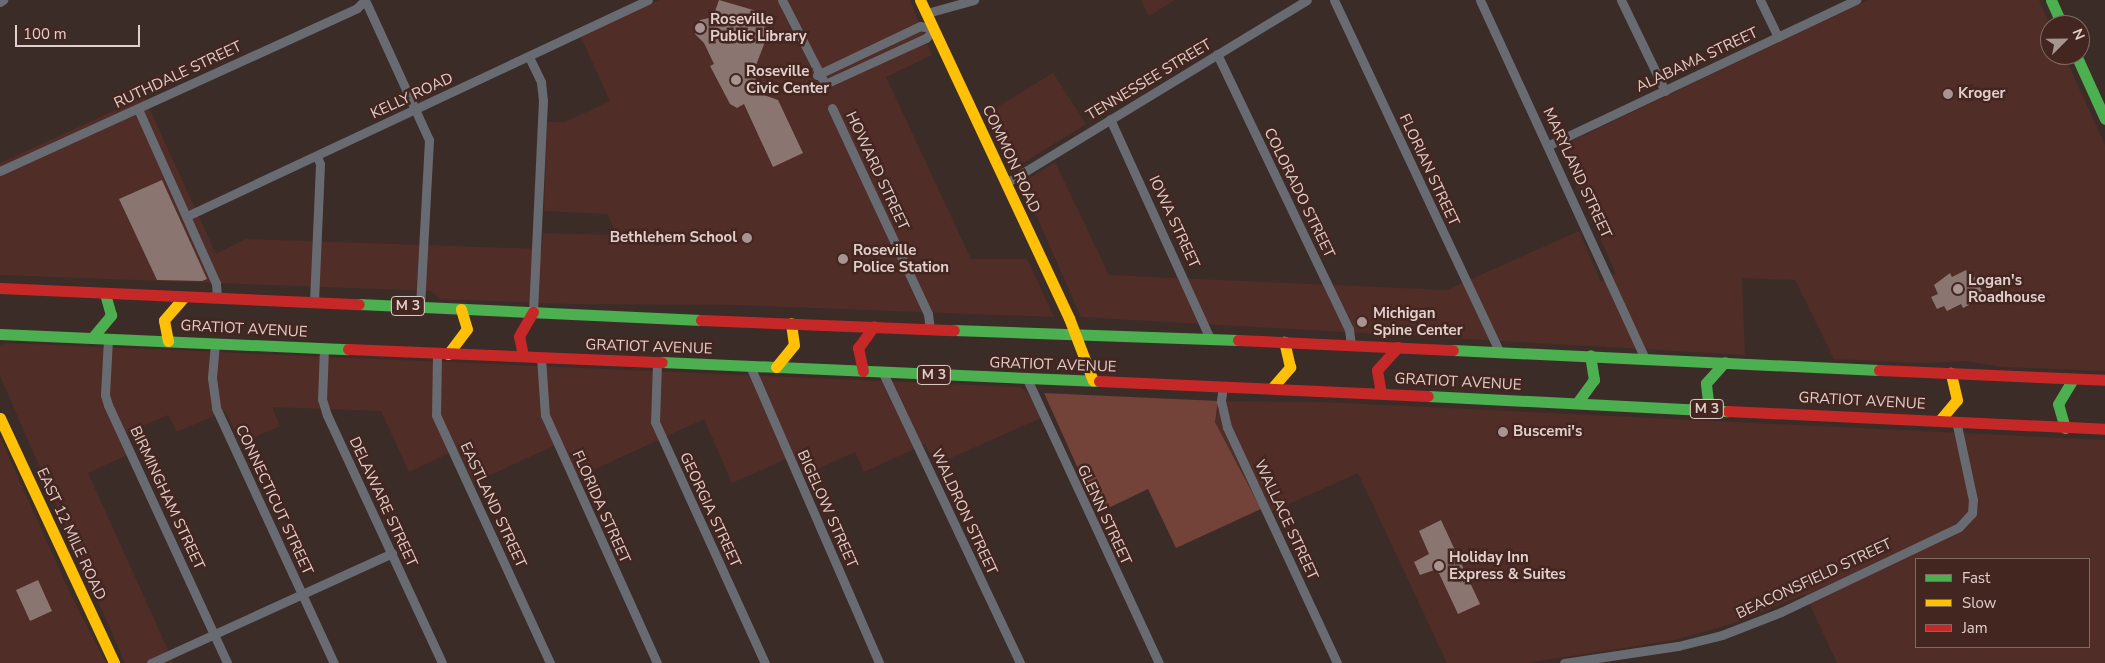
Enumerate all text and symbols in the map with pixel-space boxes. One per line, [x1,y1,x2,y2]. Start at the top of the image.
place label: Roseville Public Library [710,10,807,45]
scale bar [18,15,142,47]
north arrow [2040,15,2090,65]
marker: Roseville Public Library [694,22,706,34]
text: 100 m [23,24,67,44]
street label: ALABAMA STREET [1633,24,1761,96]
text: N [2068,26,2089,43]
street label: TENNESSEE STREET [1083,36,1215,124]
street label: RUTHDALE STREET [111,38,245,112]
place label: Roseville Civic Center [746,62,829,97]
street label: KELLY ROAD [368,69,456,123]
marker: Roseville Civic Center [730,74,742,86]
place label: Kroger [1958,85,2005,103]
marker: Kroger [1942,88,1954,100]
street label: COMMON ROAD [978,102,1044,216]
street label: MARYLAND STREET [1539,105,1615,241]
street label: HOWARD STREET [842,109,912,233]
street label: FLORIAN STREET [1395,111,1463,229]
street label: COLORADO STREET [1260,125,1338,261]
street label: IOWA STREET [1145,173,1203,271]
place label: Bethlehem School [610,229,737,247]
marker: Bethlehem School [741,232,753,244]
place label: Roseville Police Station [853,241,949,276]
marker: Roseville Police Station [837,253,849,265]
place label: Logan's Roadhouse [1968,271,2045,306]
marker: Logan's Roadhouse [1952,283,1964,295]
road number: M 3 [390,294,426,318]
place label: Michigan Spine Center [1373,304,1463,339]
marker: Michigan Spine Center [1355,315,1369,329]
street label: GRATIOT AVENUE [180,317,308,341]
street label: GRATIOT AVENUE [585,336,713,358]
street label: GRATIOT AVENUE [989,354,1117,376]
road number: M 3 [916,364,952,386]
street label: GRATIOT AVENUE [1394,370,1522,394]
street label: GRATIOT AVENUE [1798,389,1926,413]
road number: M 3 [1690,398,1724,420]
street label: CONNECTICUT STREET [231,422,317,578]
street label: BIRMINGHAM STREET [126,423,208,573]
place label: Buscemi's [1513,423,1582,441]
marker: Buscemi's [1497,426,1509,438]
street label: DELAWARE STREET [345,434,421,570]
street label: EASTLAND STREET [456,439,530,571]
street label: WALDRON STREET [927,446,1001,578]
street label: BIGELOW STREET [793,447,861,571]
street label: FLORIDA STREET [568,448,634,566]
street label: GEORGIA STREET [675,450,745,570]
street label: WALLACE STREET [1250,457,1322,583]
street label: GLENN STREET [1073,462,1135,568]
street label: EAST 12 MILE ROAD [32,465,110,603]
street label: BEACONSFIELD STREET [1733,535,1895,623]
place label: Holiday Inn Express & Suites [1449,548,1566,583]
legend [1915,558,2090,648]
marker: Holiday Inn Express & Suites [1433,560,1445,572]
text: Fast [1962,568,1990,588]
text: Slow [1962,593,1996,613]
text: Jam [1962,618,1988,638]

